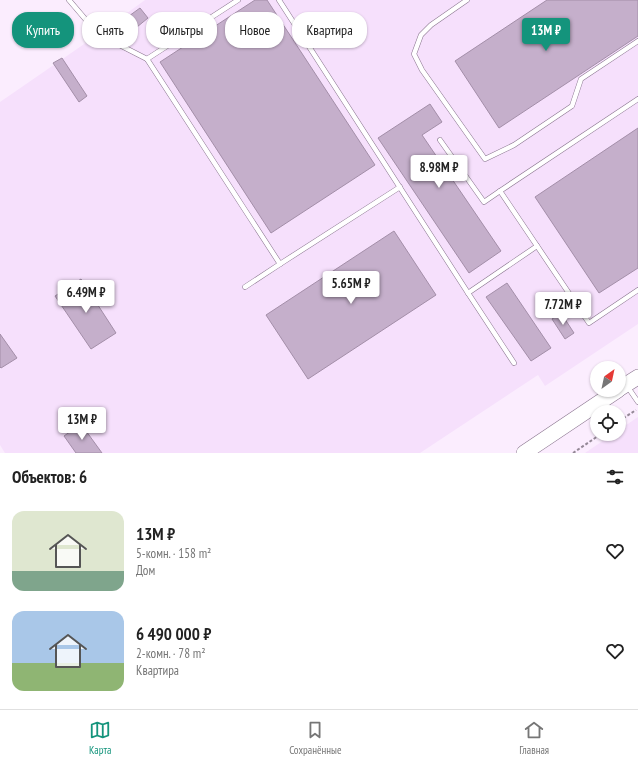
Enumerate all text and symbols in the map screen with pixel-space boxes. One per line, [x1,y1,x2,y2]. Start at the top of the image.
chip: Купить [12,12,74,48]
chip: Снять [82,12,138,48]
chip: Фильтры [146,12,217,48]
chip: Новое [225,12,284,48]
chip: Квартира [292,12,367,48]
pin: 13M ₽ [518,18,574,52]
text: 13M ₽ [531,22,561,39]
pin: 8.98M ₽ [402,155,476,189]
text: 8.98M ₽ [420,159,458,176]
pin: 5.65M ₽ [314,271,388,305]
text: 5.65M ₽ [332,275,370,292]
pin: 6.49M ₽ [49,280,123,314]
text: 6.49M ₽ [67,284,105,301]
pin: 7.72M ₽ [526,292,600,326]
text: 7.72M ₽ [544,296,582,313]
north arrow [590,361,626,397]
map controls [590,361,626,441]
button: locate [590,405,626,441]
pin: 13M ₽ [54,407,110,441]
text: 13M ₽ [67,411,97,428]
text: Объектов: 6 [12,466,87,488]
icon: filters [604,466,626,488]
text: 13M ₽ [136,523,175,545]
icon: home [44,527,92,575]
icon: heart [604,540,626,562]
text: 5-комн. · 158 m² [136,545,211,562]
text: Дом [136,562,155,579]
text: 6 490 000 ₽ [136,623,211,645]
icon: home [44,627,92,675]
icon: heart [604,640,626,662]
text: 2-комн. · 78 m² [136,645,206,662]
text: Квартира [136,662,179,679]
tab: Карта [89,719,111,757]
tab: Сохранённые [289,719,342,757]
tab: Главная [519,719,549,757]

